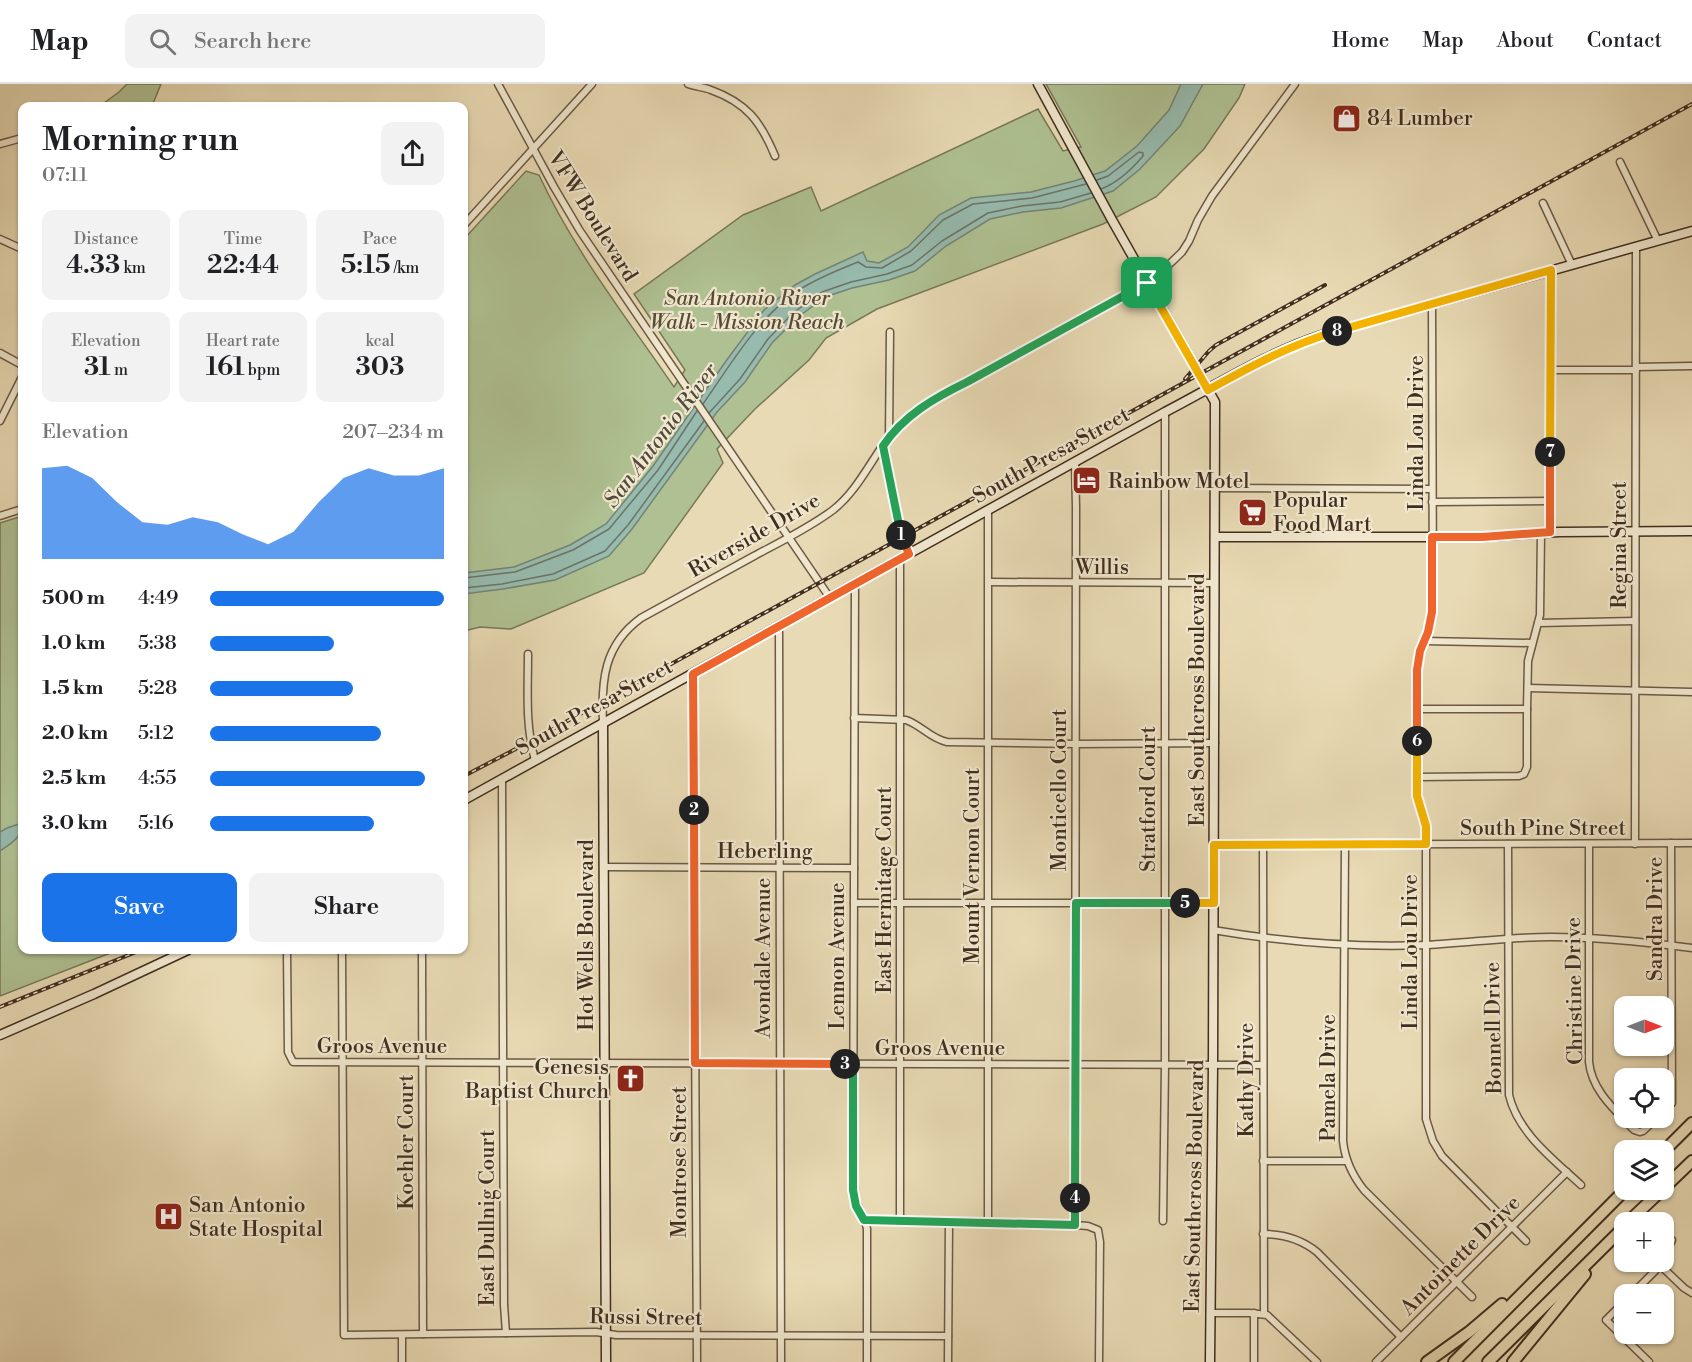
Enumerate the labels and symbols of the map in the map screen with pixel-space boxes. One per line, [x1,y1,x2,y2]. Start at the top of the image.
shop icon: 84 Lumber [1330,102,1362,134]
place label: 84 Lumber [1367,106,1473,132]
street label: VFW Boulevard [541,145,643,287]
pin [1121,257,1172,308]
park label: San Antonio River Walk - Mission Reach [650,286,845,336]
pin: 8 [1322,316,1352,346]
street label: Linda Lou Drive [1404,355,1430,511]
water label: San Antonio River [598,358,725,513]
street label: South Presa Street [968,402,1135,510]
pin: 7 [1535,437,1565,467]
hotel icon: Rainbow Motel [1071,465,1103,497]
place label: Rainbow Motel [1108,469,1250,495]
street label: Regina Street [1607,481,1633,609]
street label: Riverside Drive [684,488,825,584]
place label: Popular Food Mart [1273,488,1372,538]
supermarket icon: Popular Food Mart [1236,496,1268,528]
pin: 1 [886,520,916,550]
street label: Willis [1074,555,1129,581]
street label: East Southcross Boulevard [1185,573,1211,827]
street label: South Presa Street [511,654,678,762]
street label: Monticello Court [1047,708,1073,871]
street label: Stratford Court [1136,725,1162,872]
pin: 6 [1402,726,1432,756]
street label: Mount Vernon Court [960,767,986,964]
street label: East Hermitage Court [872,786,898,994]
pin: 2 [679,795,709,825]
street label: South Pine Street [1460,816,1627,842]
street label: Hot Wells Boulevard [574,839,600,1031]
street label: Heberling [717,839,813,865]
street label: Sandra Drive [1643,857,1669,981]
street label: Linda Lou Drive [1398,874,1424,1030]
street label: Avondale Avenue [751,878,777,1039]
street label: Lennon Avenue [825,882,851,1030]
pin: 5 [1170,888,1200,918]
street label: Christine Drive [1561,917,1589,1065]
street label: Bonnell Drive [1480,962,1508,1095]
north arrow [1614,996,1674,1056]
street label: Pamela Drive [1316,1014,1342,1142]
street label: Kathy Drive [1234,1023,1260,1137]
street label: Groos Avenue [317,1034,447,1060]
street label: Groos Avenue [875,1036,1005,1062]
pin: 3 [830,1049,860,1079]
place label: Genesis Baptist Church [464,1055,609,1105]
street label: East Southcross Boulevard [1180,1059,1210,1313]
church icon: Genesis Baptist Church [614,1063,646,1095]
street label: Koehler Court [394,1074,420,1210]
street label: Montrose Street [667,1085,693,1238]
street label: East Dullnig Court [475,1129,501,1306]
pin: 4 [1060,1183,1090,1213]
street label: Antoinette Drive [1395,1190,1526,1322]
place label: San Antonio State Hospital [189,1193,323,1243]
hospital icon: San Antonio State Hospital [152,1201,184,1233]
street label: Russi Street [589,1304,703,1332]

